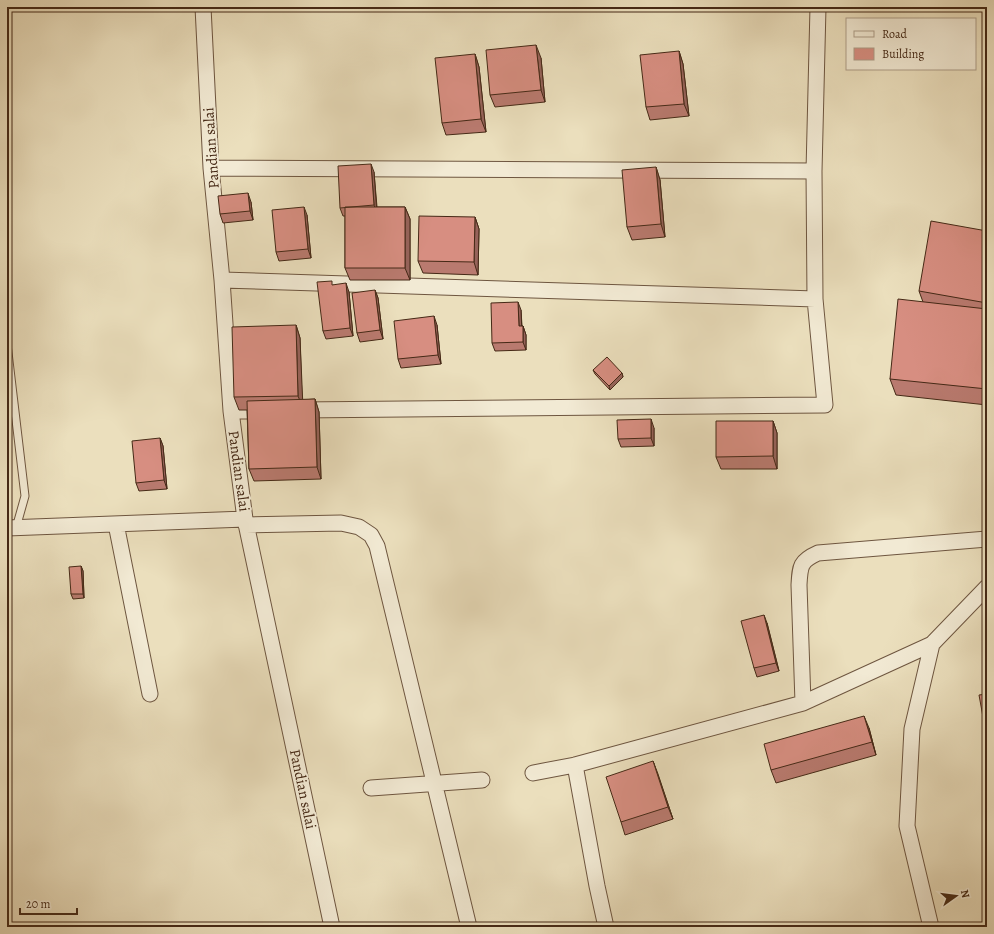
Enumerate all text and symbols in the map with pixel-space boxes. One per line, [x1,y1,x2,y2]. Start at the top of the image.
legend [846,18,976,70]
text: Road [882,26,908,42]
text: Building [882,46,924,62]
street label: Pandian salai [198,107,224,189]
street label: Pandian salai [223,429,255,513]
street label: Pandian salai [285,747,321,831]
north arrow [936,876,976,916]
text: N [957,888,973,899]
scale bar [20,890,77,916]
text: 20 m [26,896,50,912]

